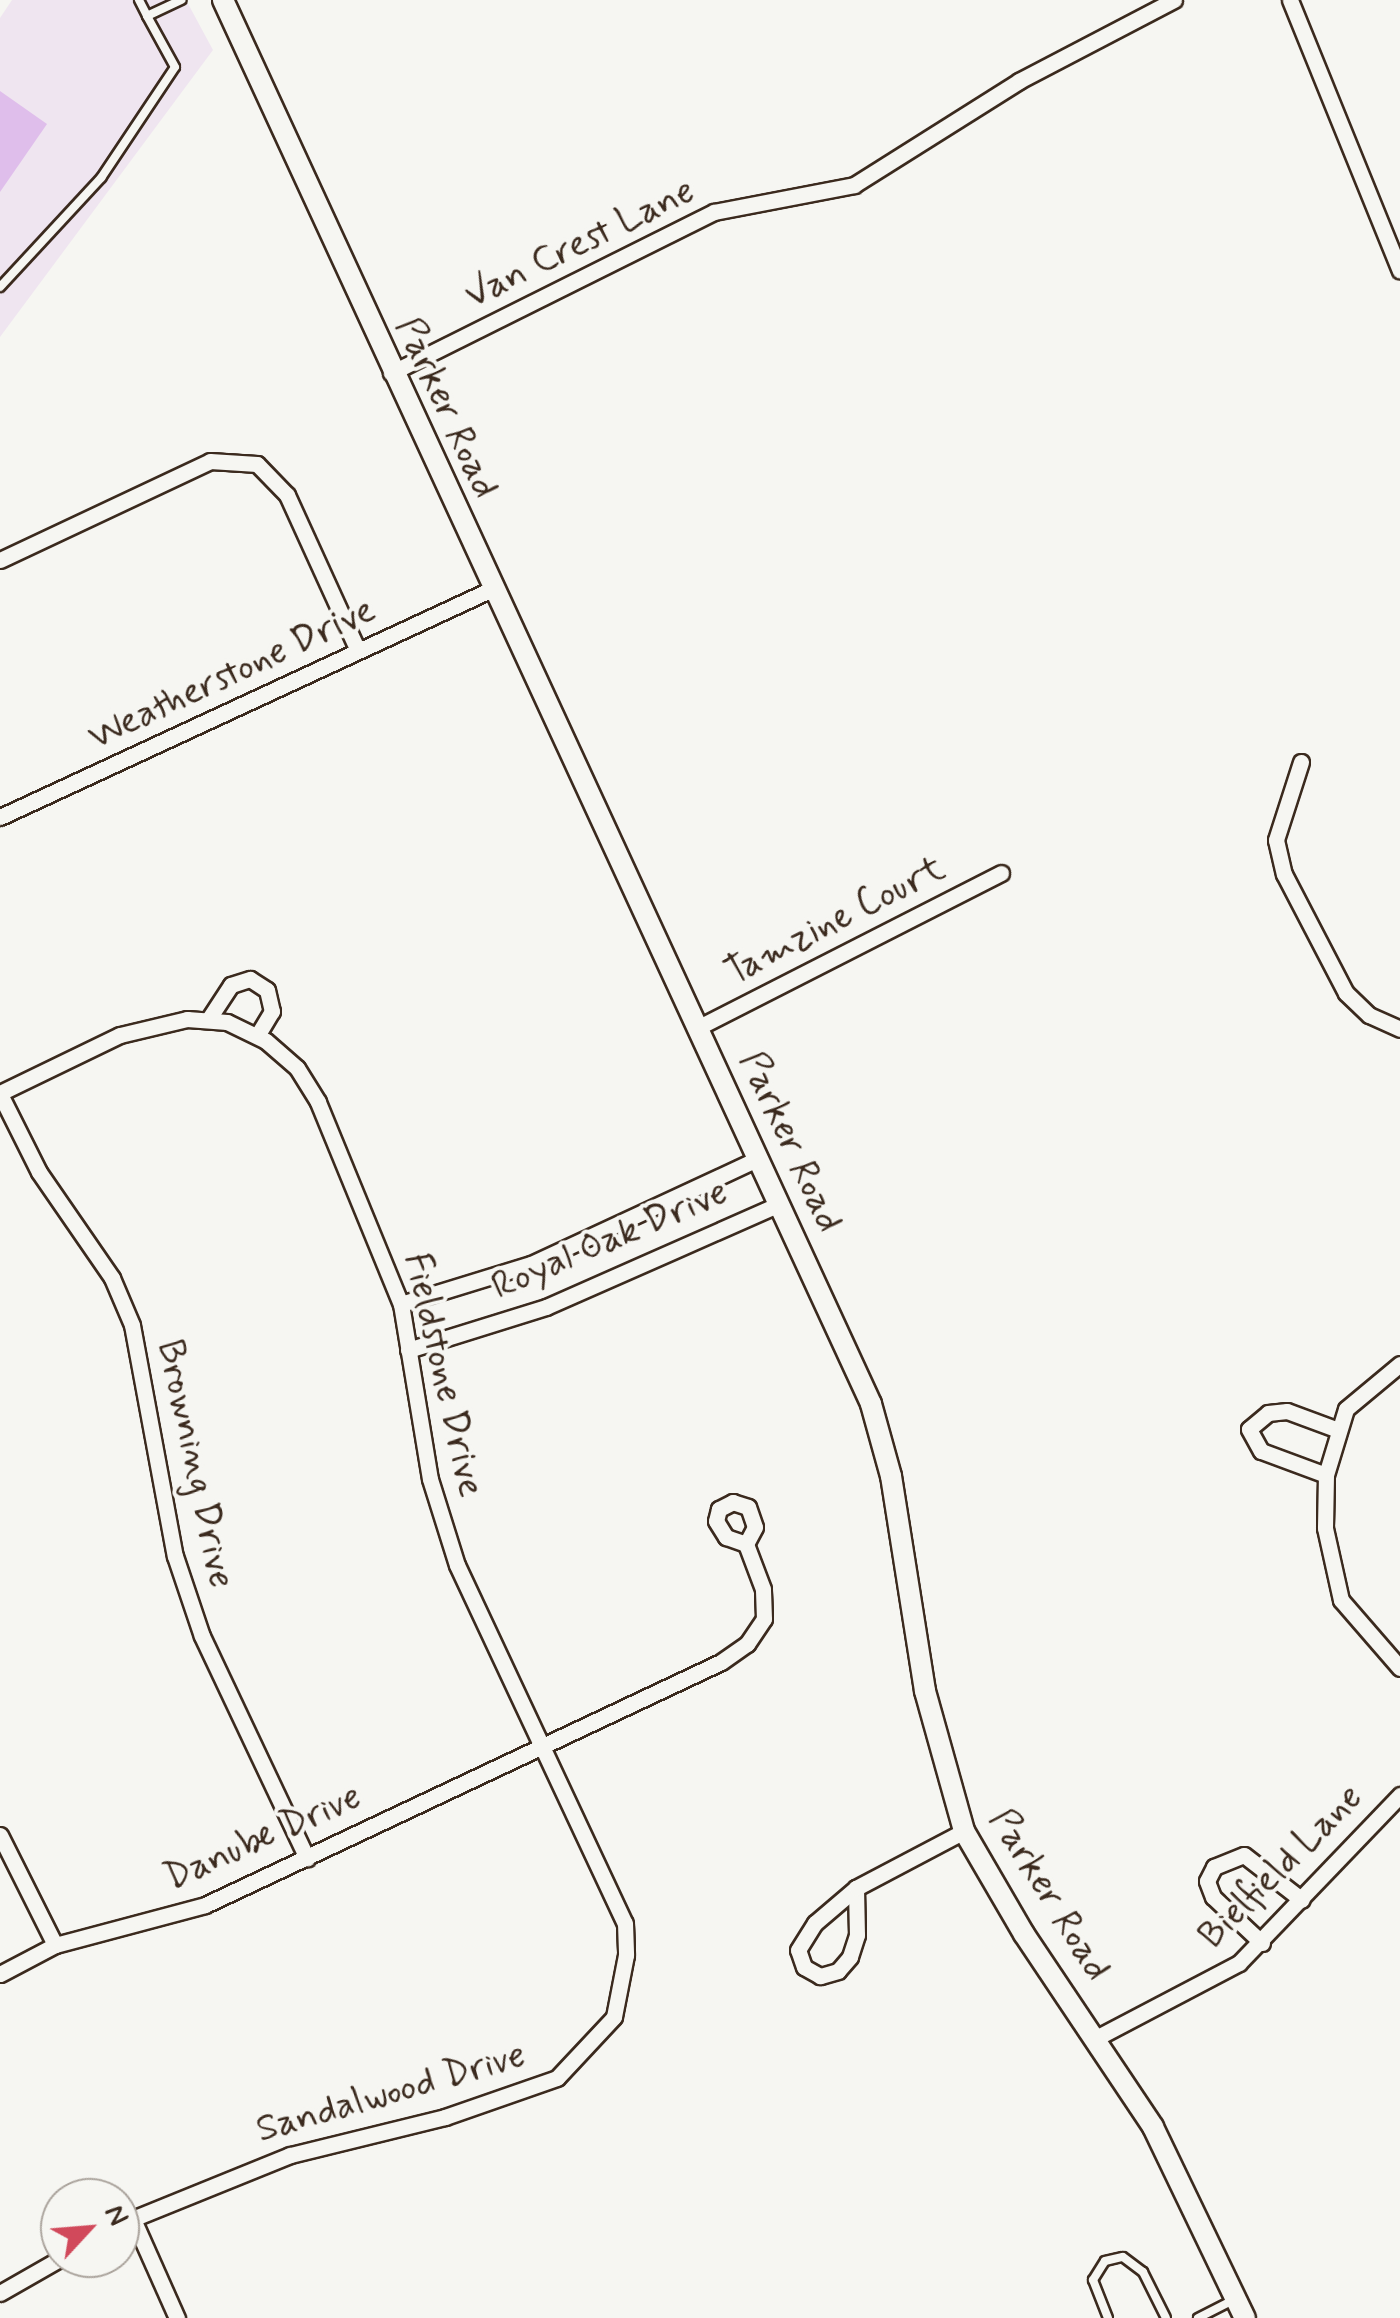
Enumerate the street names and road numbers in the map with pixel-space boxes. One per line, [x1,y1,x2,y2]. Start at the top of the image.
street label: Van Crest Lane [457,168,703,320]
street label: Parker Road [384,310,508,506]
street label: Weatherstone Drive [83,588,381,760]
street label: Tamzine Court [718,846,952,996]
street label: Parker Road [728,1044,852,1240]
street label: Royal Oak Drive [485,1170,735,1310]
street label: Fieldstone Drive [393,1250,493,1500]
street label: Browning Drive [147,1337,243,1591]
street label: Danube Drive [157,1774,369,1902]
street label: Bielfield Lane [1188,1774,1374,1960]
street label: Parker Road [978,1800,1120,1990]
street label: Sandalwood Drive [251,2033,531,2153]

